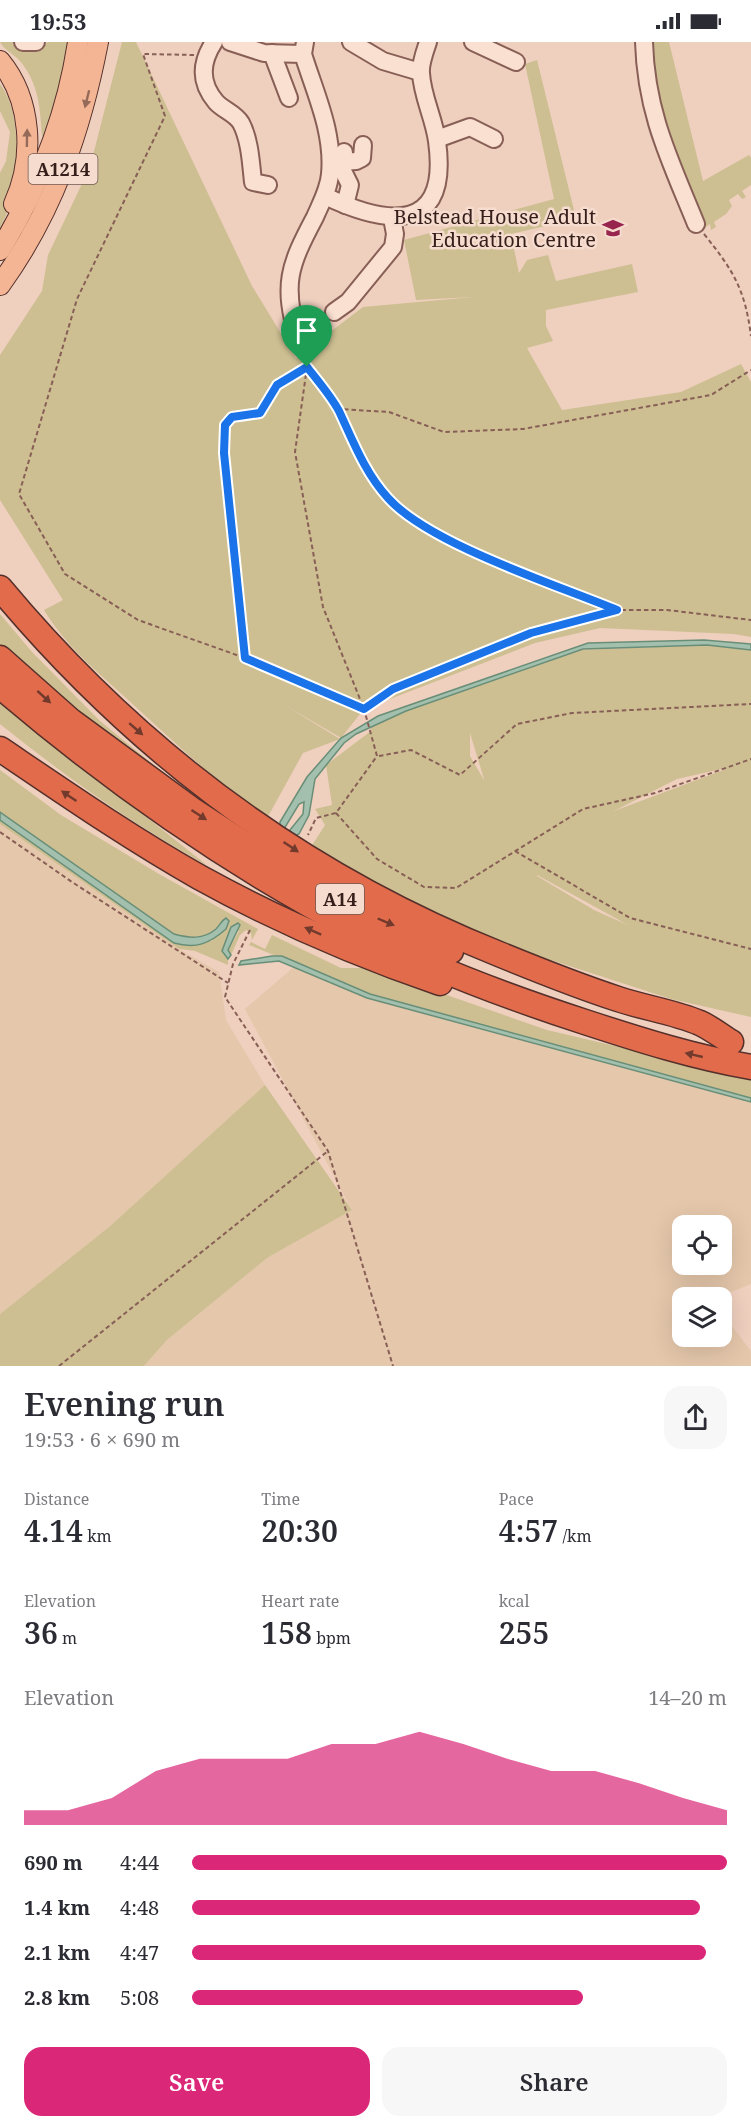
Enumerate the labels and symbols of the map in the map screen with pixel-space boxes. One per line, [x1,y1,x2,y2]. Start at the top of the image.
one-way arrow [81,90,91,108]
one-way arrow [22,129,31,148]
road number: A1214 [28,154,98,184]
place label: Belstead House Adult Education Centre [394,203,596,253]
school or university icon: Belstead House Adult Education Centre [601,216,625,240]
pin [281,305,332,367]
one-way arrow [36,690,51,703]
one-way arrow [128,722,143,735]
one-way arrow [61,790,77,801]
one-way arrow [191,809,207,820]
one-way arrow [282,841,298,853]
road number: A14 [316,884,364,914]
one-way arrow [377,918,394,927]
one-way arrow [304,926,322,936]
one-way arrow [685,1049,703,1059]

